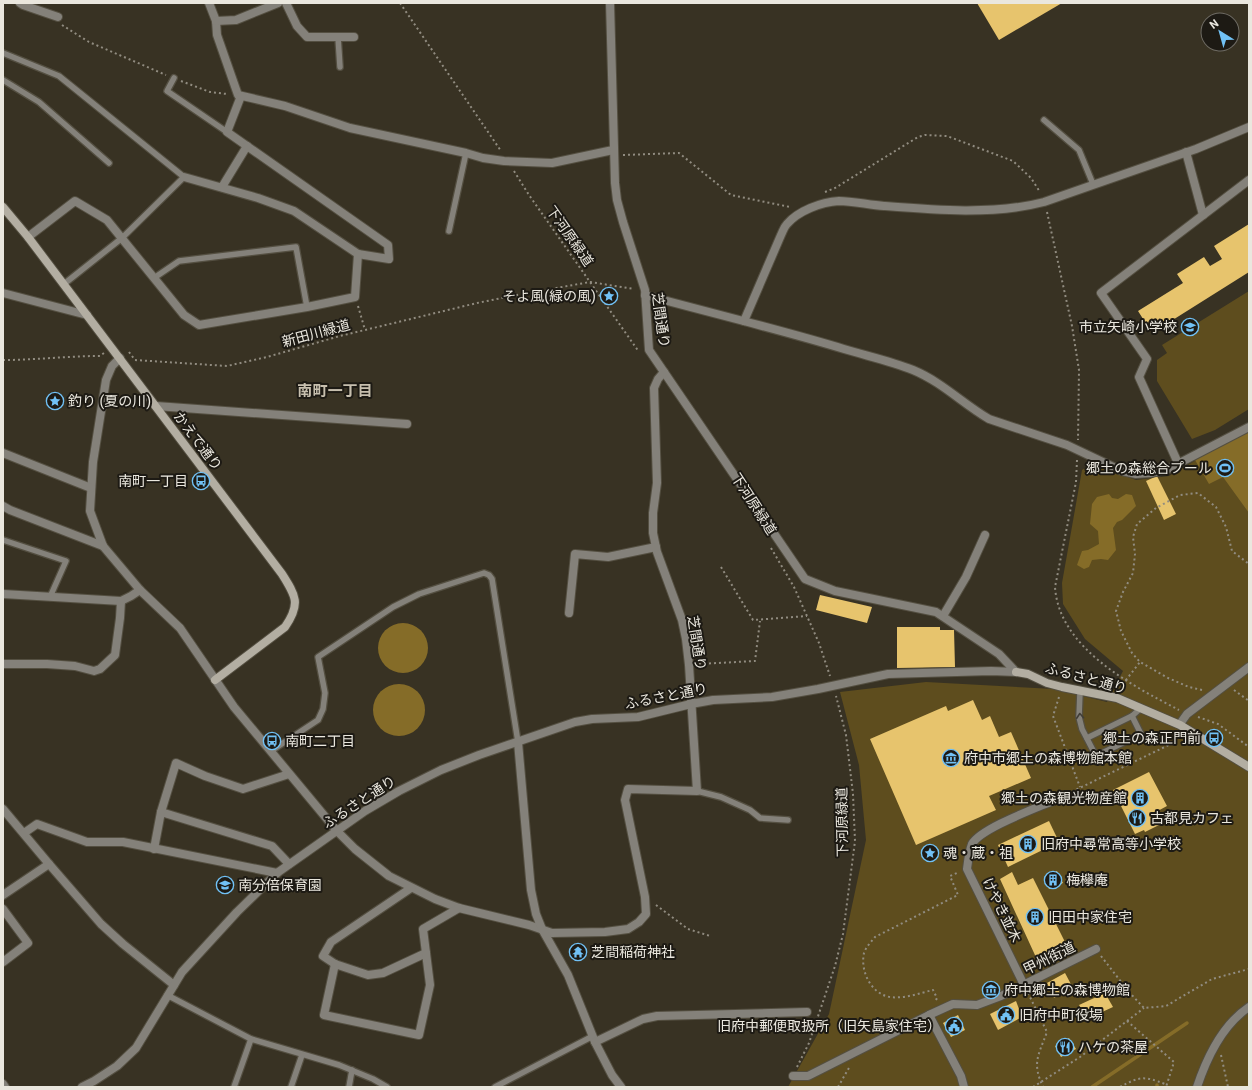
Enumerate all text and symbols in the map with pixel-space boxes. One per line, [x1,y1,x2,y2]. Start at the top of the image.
north arrow [1200,12,1240,52]
text: N [1207,17,1221,32]
street label: 下河原緑道 [543,203,597,269]
place icon: そよ風(緑の風) [599,286,619,306]
place label: そよ風(緑の風) [502,288,596,305]
street label: 芝間通り [649,291,673,349]
street label: 新田川緑道 [280,316,352,350]
school or university icon: 市立矢崎小学校 [1180,317,1200,337]
place label: 市立矢崎小学校 [1079,319,1177,335]
district label: 南町一丁目 [297,382,373,400]
place icon: 釣り (夏の川) [45,391,65,411]
place label: 釣り (夏の川) [68,393,151,410]
street label: かえで通り [171,408,225,474]
sports icon: 郷土の森総合プール [1215,458,1235,478]
place label: 郷土の森総合プール [1086,460,1212,476]
street label: 下河原緑道 [728,470,780,538]
bus stop icon: 南町一丁目 [191,471,211,491]
place label: 南町一丁目 [118,473,188,489]
street label: 芝間通り [685,614,709,672]
street label: ふるさと通り [1043,659,1129,697]
street label: ふるさと通り [623,680,709,712]
one-way arrow [1075,713,1084,719]
bus stop icon: 郷土の森正門前 [1204,728,1224,748]
place label: 郷土の森正門前 [1103,730,1201,746]
bus stop icon: 南町二丁目 [262,731,282,751]
place label: 南町二丁目 [285,733,355,749]
museum icon: 府中市郷土の森博物館本館 [941,748,961,768]
place label: 府中市郷土の森博物館本館 [964,750,1132,766]
street label: ふるさと通り [319,772,399,832]
street label: 下河原緑道 [833,787,851,857]
building icon: 郷土の森観光物産館 [1130,788,1150,808]
place label: 郷土の森観光物産館 [1001,790,1127,806]
restaurant icon: 古都見カフェ [1127,808,1147,828]
place label: 古都見カフェ [1150,810,1234,826]
building icon: 旧府中尋常高等小学校 [1018,834,1038,854]
place label: 旧府中尋常高等小学校 [1041,836,1181,852]
place icon: 魂・蔵・祖 [920,843,940,863]
place label: 魂・蔵・祖 [943,845,1013,861]
building icon: 梅欅庵 [1043,870,1063,890]
place label: 梅欅庵 [1066,872,1108,888]
school or university icon: 南分倍保育園 [215,875,235,895]
street label: けやき並木 [979,875,1025,945]
place label: 南分倍保育園 [238,877,322,893]
building icon: 旧田中家住宅 [1025,907,1045,927]
place label: 旧田中家住宅 [1048,909,1132,925]
street label: 甲州街道 [1020,939,1078,977]
temple icon: 芝間稲荷神社 [568,942,588,962]
place label: 芝間稲荷神社 [591,944,675,960]
museum icon: 府中郷土の森博物館 [981,980,1001,1000]
place label: 府中郷土の森博物館 [1004,982,1130,998]
public building icon: 旧府中町役場 [996,1005,1016,1025]
place label: 旧府中町役場 [1019,1007,1103,1023]
public building icon: 旧府中郵便取扱所（旧矢島家住宅） [944,1016,964,1036]
place label: 旧府中郵便取扱所（旧矢島家住宅） [717,1018,941,1034]
restaurant icon: ハケの茶屋 [1055,1037,1075,1057]
place label: ハケの茶屋 [1078,1039,1148,1055]

